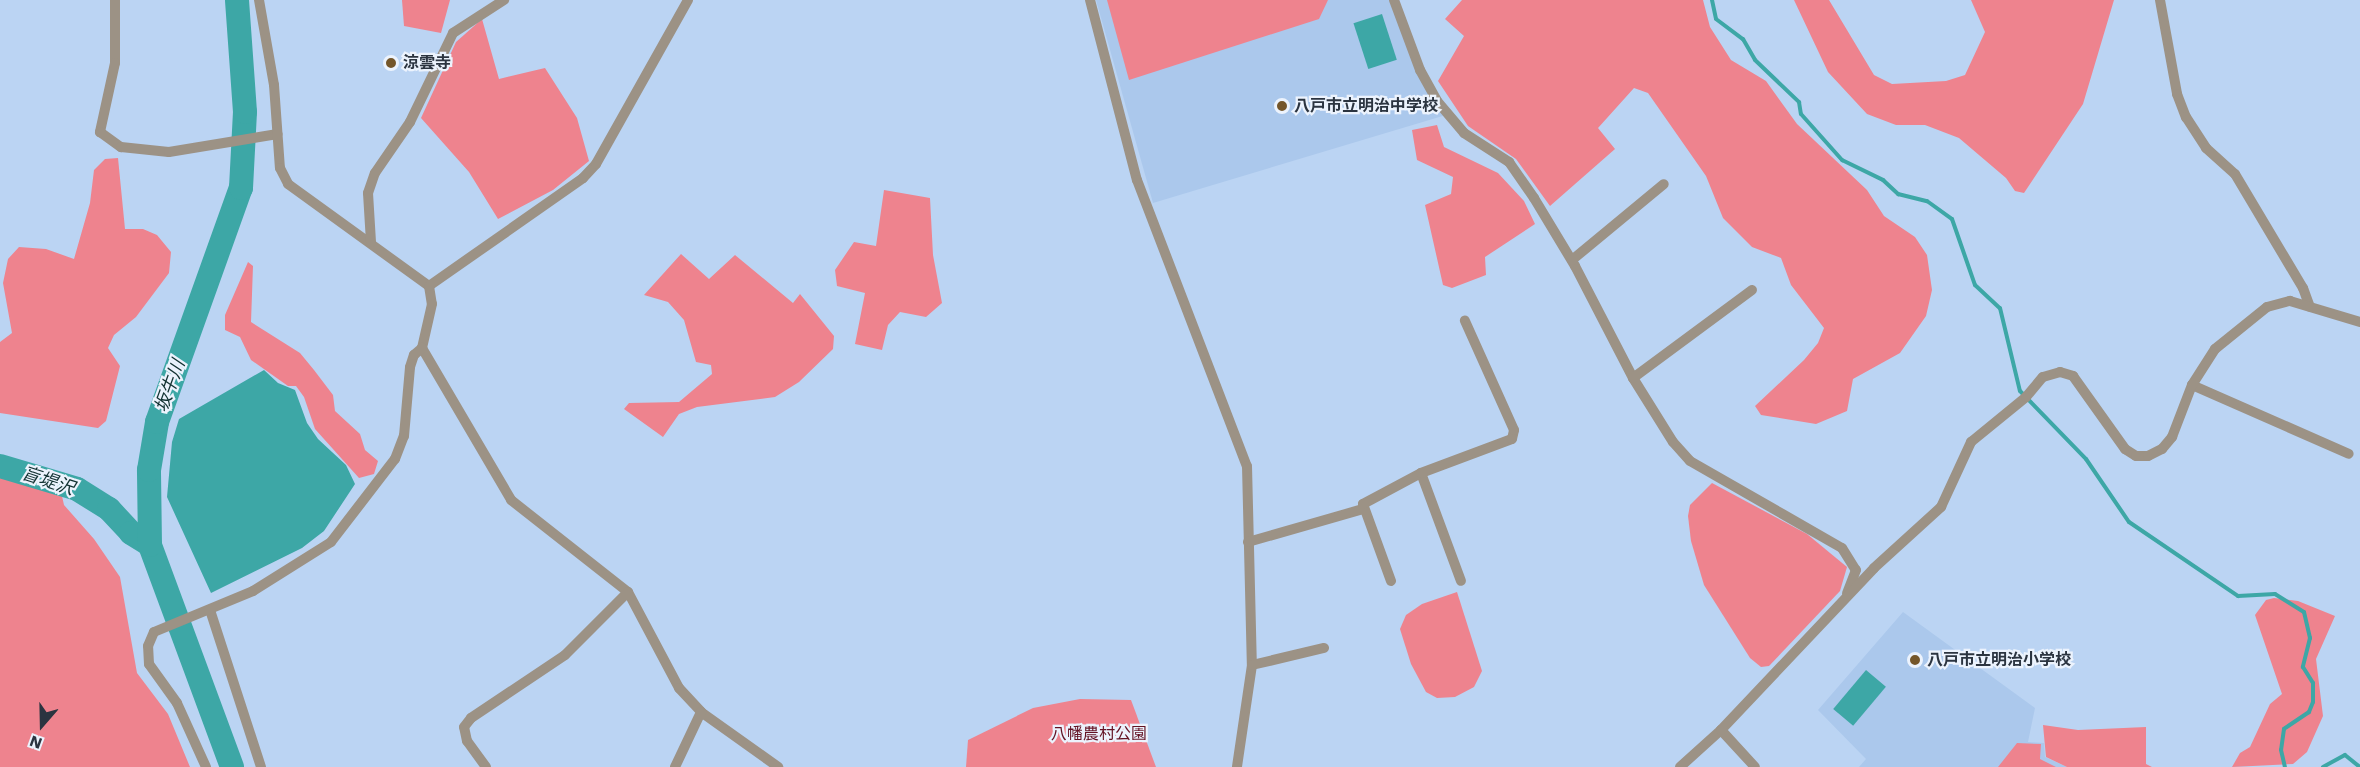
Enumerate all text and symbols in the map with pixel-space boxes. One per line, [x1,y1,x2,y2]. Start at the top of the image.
place label: 涼雲寺 [403,53,451,73]
marker: 涼雲寺 [384,56,398,70]
place label: 八戸市立明治中学校 [1294,96,1438,116]
marker: 八戸市立明治中学校 [1275,99,1289,113]
water label: 坂牛川 [151,357,189,415]
water label: 盲堤沢 [19,462,77,500]
place label: 八戸市立明治小学校 [1927,650,2071,670]
marker: 八戸市立明治小学校 [1908,653,1922,667]
north arrow [12,695,72,755]
park label: 八幡農村公園 [1051,724,1147,744]
text: N [27,731,45,753]

